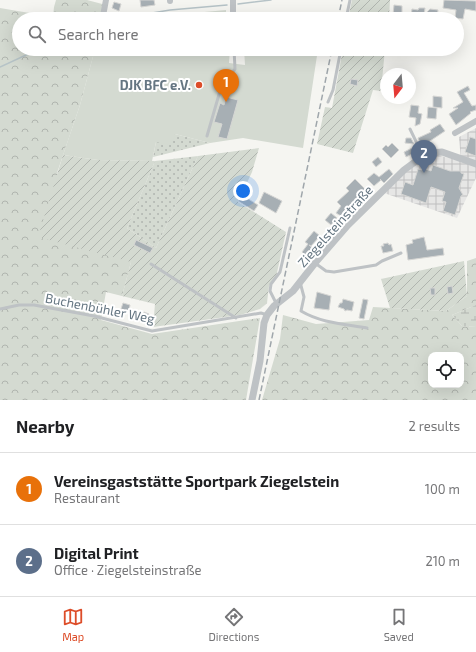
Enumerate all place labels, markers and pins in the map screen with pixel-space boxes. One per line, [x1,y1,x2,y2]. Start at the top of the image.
pin: 1 [213,69,239,102]
place label: DJK BFC e.V. [120,77,191,93]
marker: DJK BFC e.V. [194,80,204,90]
pin: 2 [411,140,437,173]

